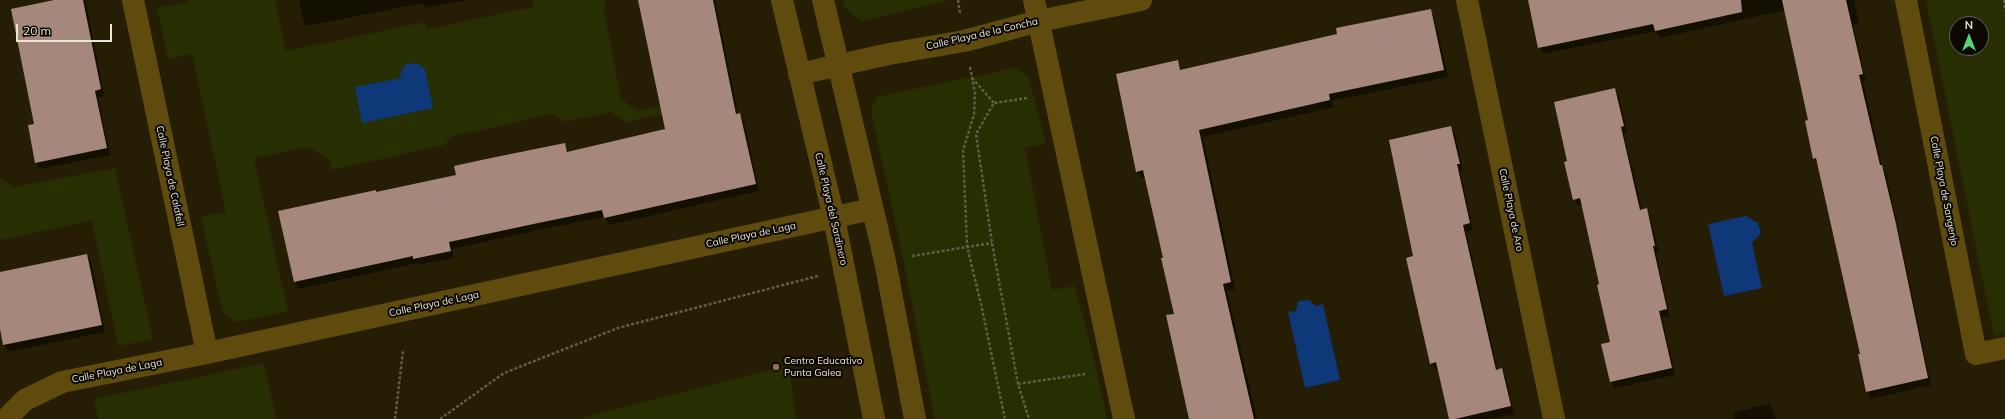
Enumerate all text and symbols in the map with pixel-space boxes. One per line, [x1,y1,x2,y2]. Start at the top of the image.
street label: Calle Playa de la Concha [925,15,1039,53]
scale bar [18,16,114,42]
north arrow [1949,16,1989,56]
text: N [1965,18,1973,32]
text: 20 m [23,23,51,38]
street label: Calle Playa de Calafell [153,125,187,227]
street label: Calle Playa de Sangenjo [1927,135,1961,247]
street label: Calle Playa del Sardinero [812,151,850,267]
street label: Calle Playa de Aro [1496,167,1526,253]
street label: Calle Playa de Laga [705,220,797,250]
street label: Calle Playa de Laga [388,289,480,319]
place label: Centro Educativo Punta Galea [784,355,863,378]
street label: Calle Playa de Laga [71,356,163,386]
marker: Centro Educativo Punta Galea [771,362,781,372]

